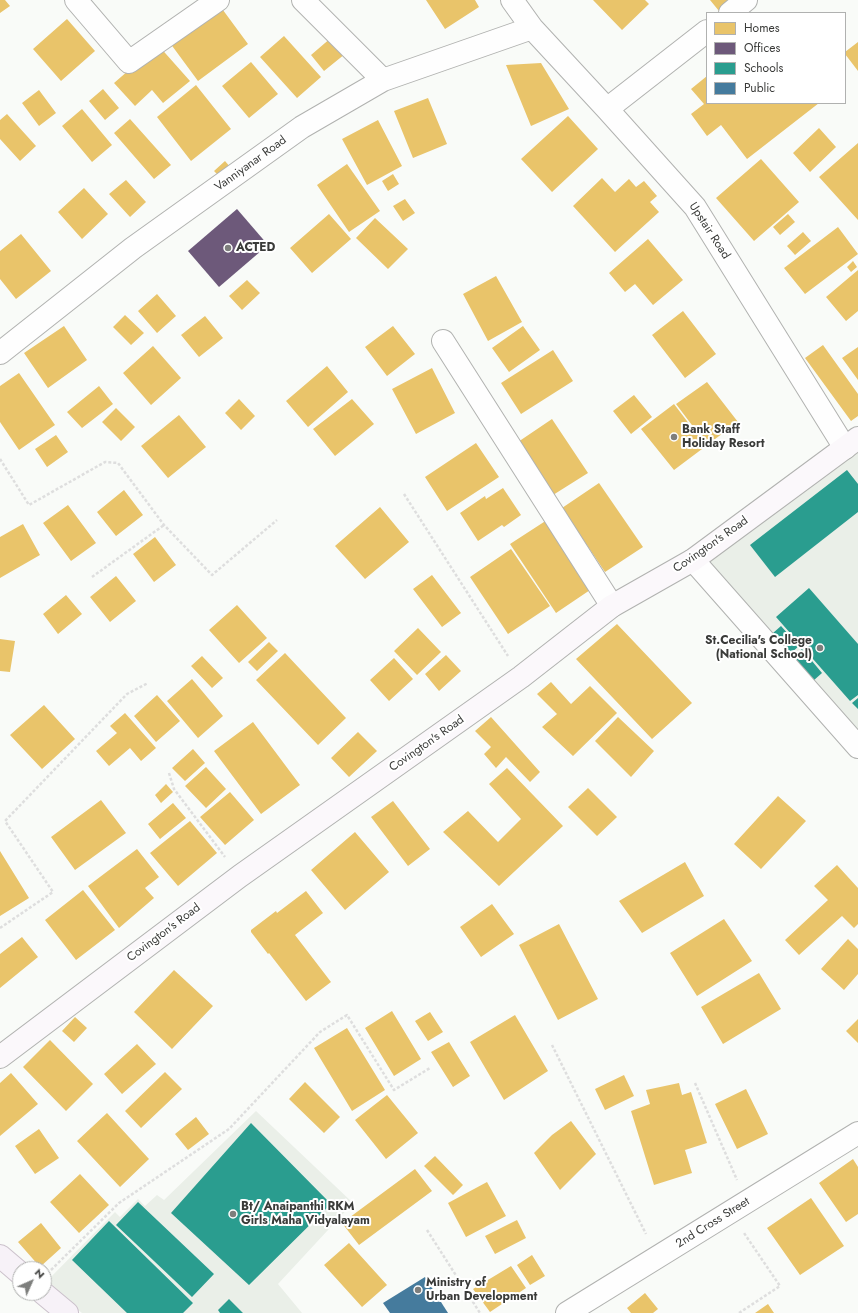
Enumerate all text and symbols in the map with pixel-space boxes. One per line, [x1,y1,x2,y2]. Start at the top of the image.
legend [706,12,846,104]
text: Homes [744,19,780,37]
text: Offices [744,39,780,57]
text: Schools [744,59,783,77]
text: Public [744,79,775,97]
street label: Vanniyanar Road [212,133,290,195]
street label: Upstair Road [685,200,733,262]
place label: ACTED [236,241,275,255]
marker: ACTED [223,243,233,253]
place label: Bank Staff Holiday Resort [682,423,765,451]
marker: Bank Staff Holiday Resort [669,432,679,442]
street label: Covington's Road [671,514,751,576]
place label: St.Cecilia's College (National School) [705,634,812,662]
marker: St.Cecilia's College (National School) [815,643,825,653]
street label: Covington's Road [387,713,467,775]
street label: Covington's Road [125,901,203,965]
street label: 2nd Cross Street [673,1195,753,1251]
place label: Bt/ Anaipanthi RKM Girls Maha Vidyalayam [241,1200,370,1228]
marker: Bt/ Anaipanthi RKM Girls Maha Vidyalayam [228,1209,238,1219]
north arrow [12,1261,52,1301]
text: N [31,1264,49,1282]
place label: Ministry of Urban Development [426,1276,537,1304]
marker: Ministry of Urban Development [413,1285,423,1295]

